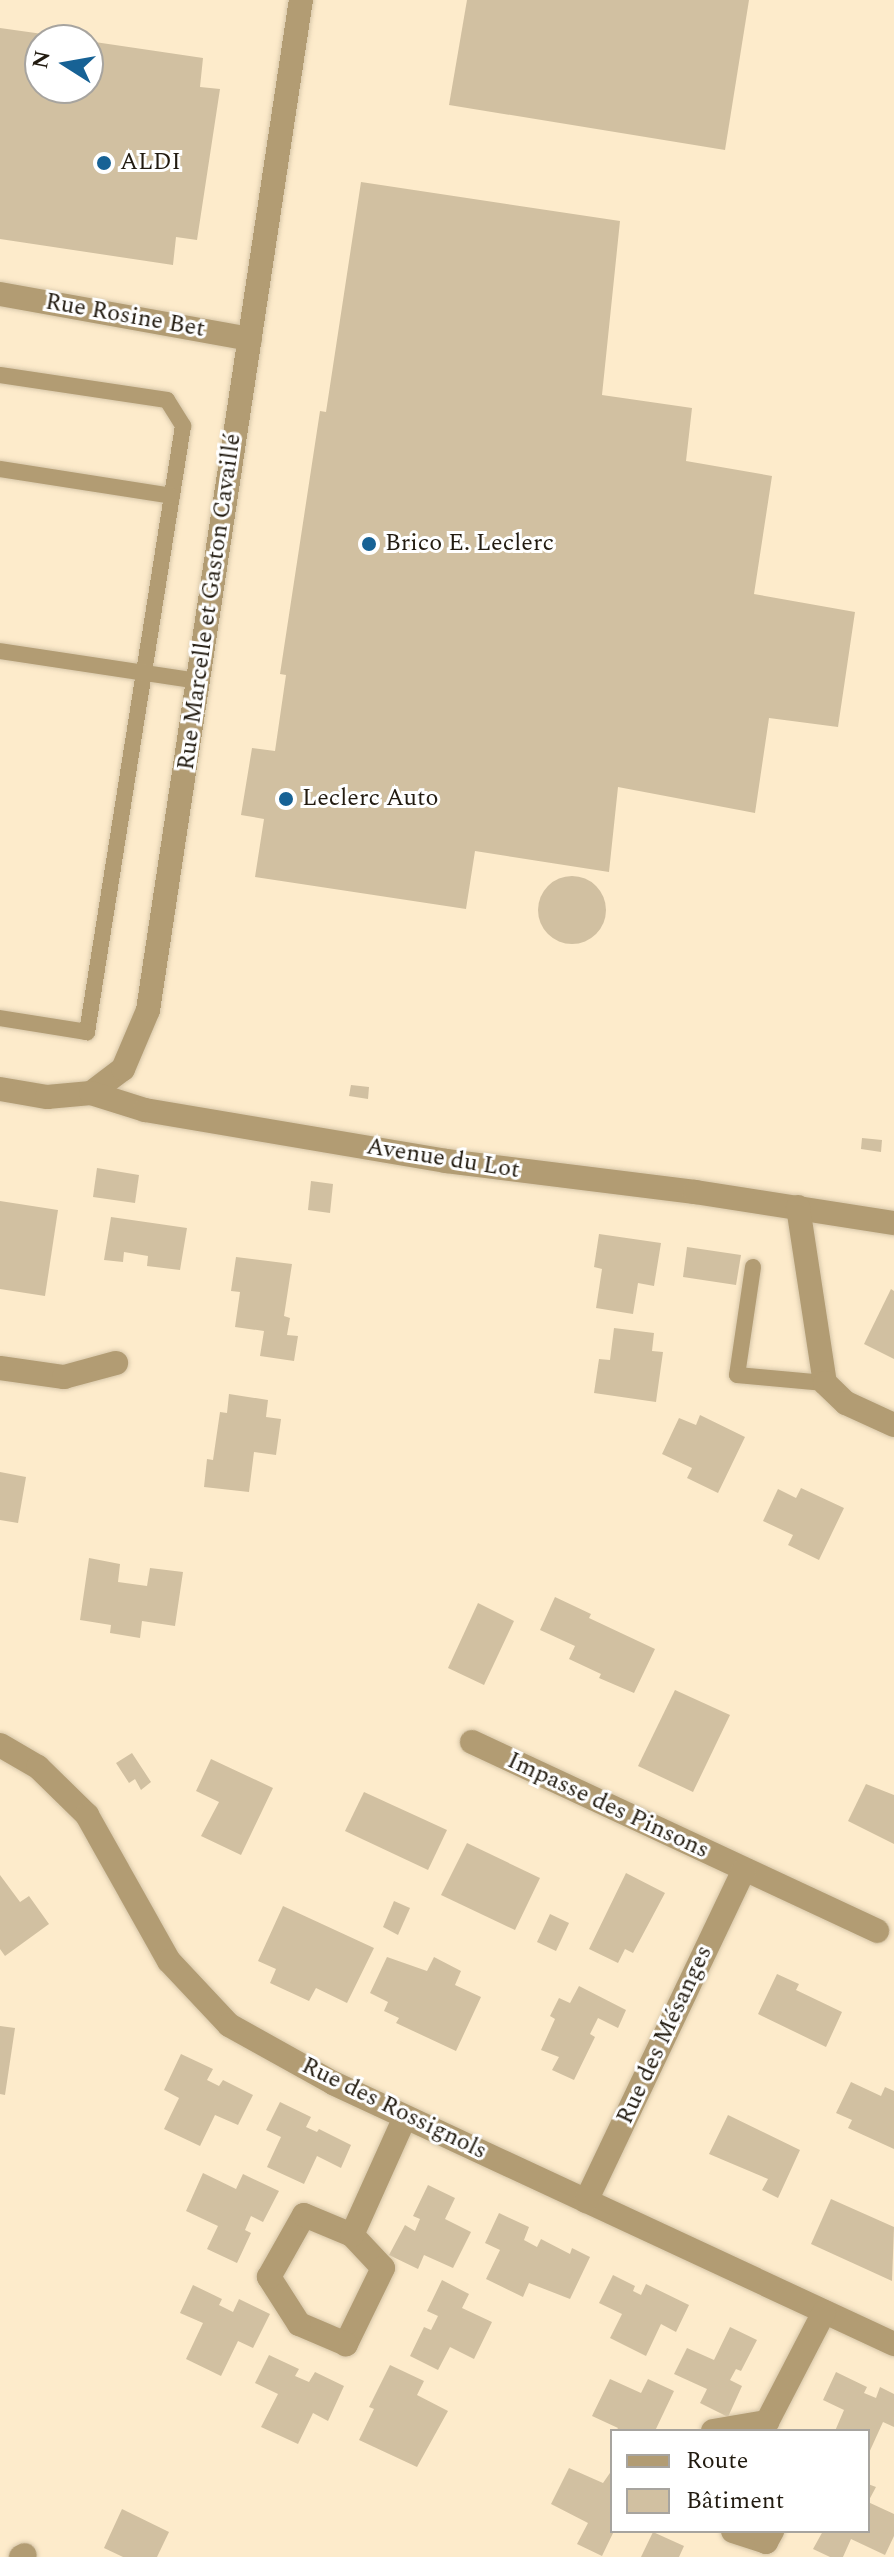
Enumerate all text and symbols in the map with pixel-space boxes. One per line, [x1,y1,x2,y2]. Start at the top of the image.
north arrow [24,24,104,104]
text: N [24,48,60,72]
place label: ALDI [120,149,181,177]
marker: ALDI [95,154,113,172]
street label: Rue Rosine Bet [43,288,207,344]
street label: Rue Marcelle et Gaston Cavaillé [172,432,248,772]
place label: Brico E. Leclerc [385,530,554,558]
marker: Brico E. Leclerc [360,535,378,553]
place label: Leclerc Auto [302,785,438,813]
marker: Leclerc Auto [277,790,295,808]
street label: Avenue du Lot [364,1133,522,1185]
street label: Impasse des Pinsons [502,1747,714,1865]
street label: Rue des Mésanges [611,1941,719,2129]
street label: Rue des Rossignols [297,2052,491,2166]
legend [610,2429,870,2533]
text: Route [686,2443,748,2479]
text: Bâtiment [686,2483,784,2519]

